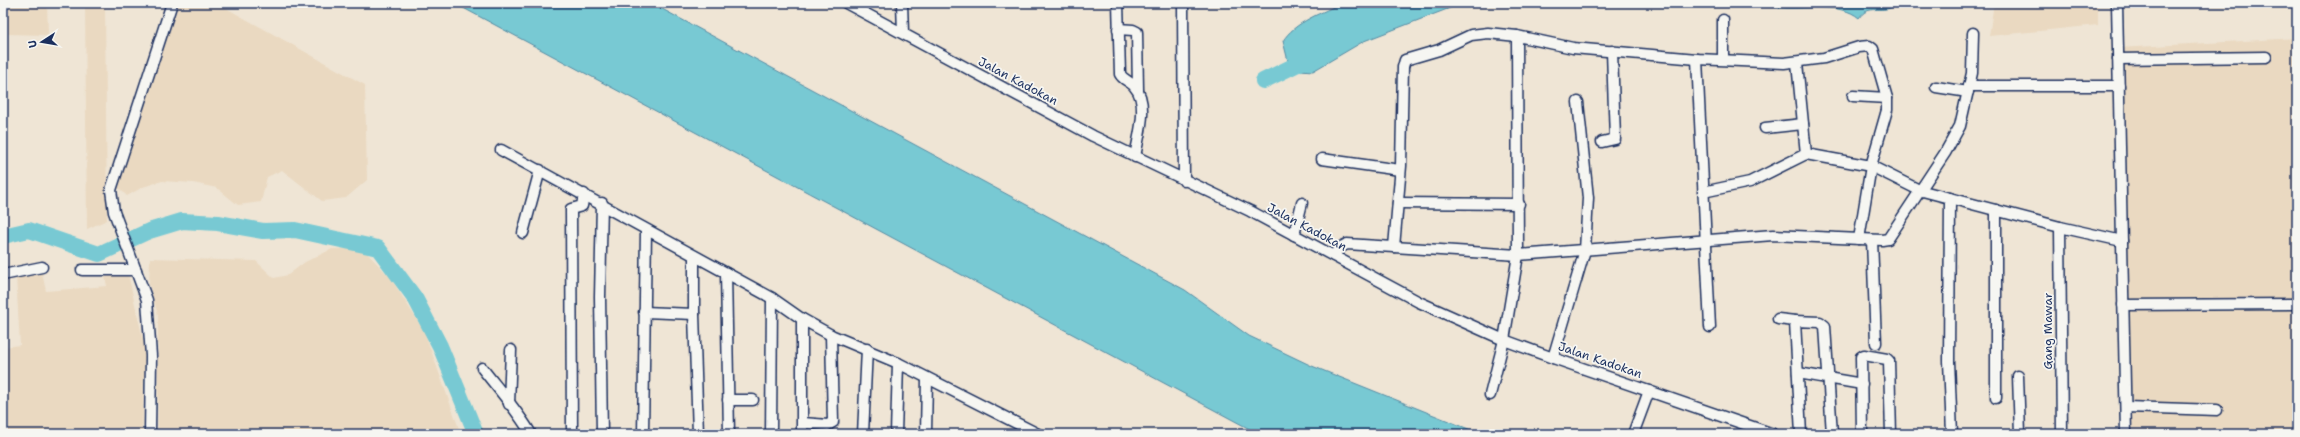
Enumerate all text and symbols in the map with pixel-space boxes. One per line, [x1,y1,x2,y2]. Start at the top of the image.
north arrow [22,22,62,62]
text: U [25,39,41,49]
street label: Jalan Kadokan [975,53,1061,109]
street label: Jalan Kadokan [1264,199,1350,255]
street label: Gang Mawar [2040,292,2056,370]
street label: Jalan Kadokan [1556,338,1644,382]

